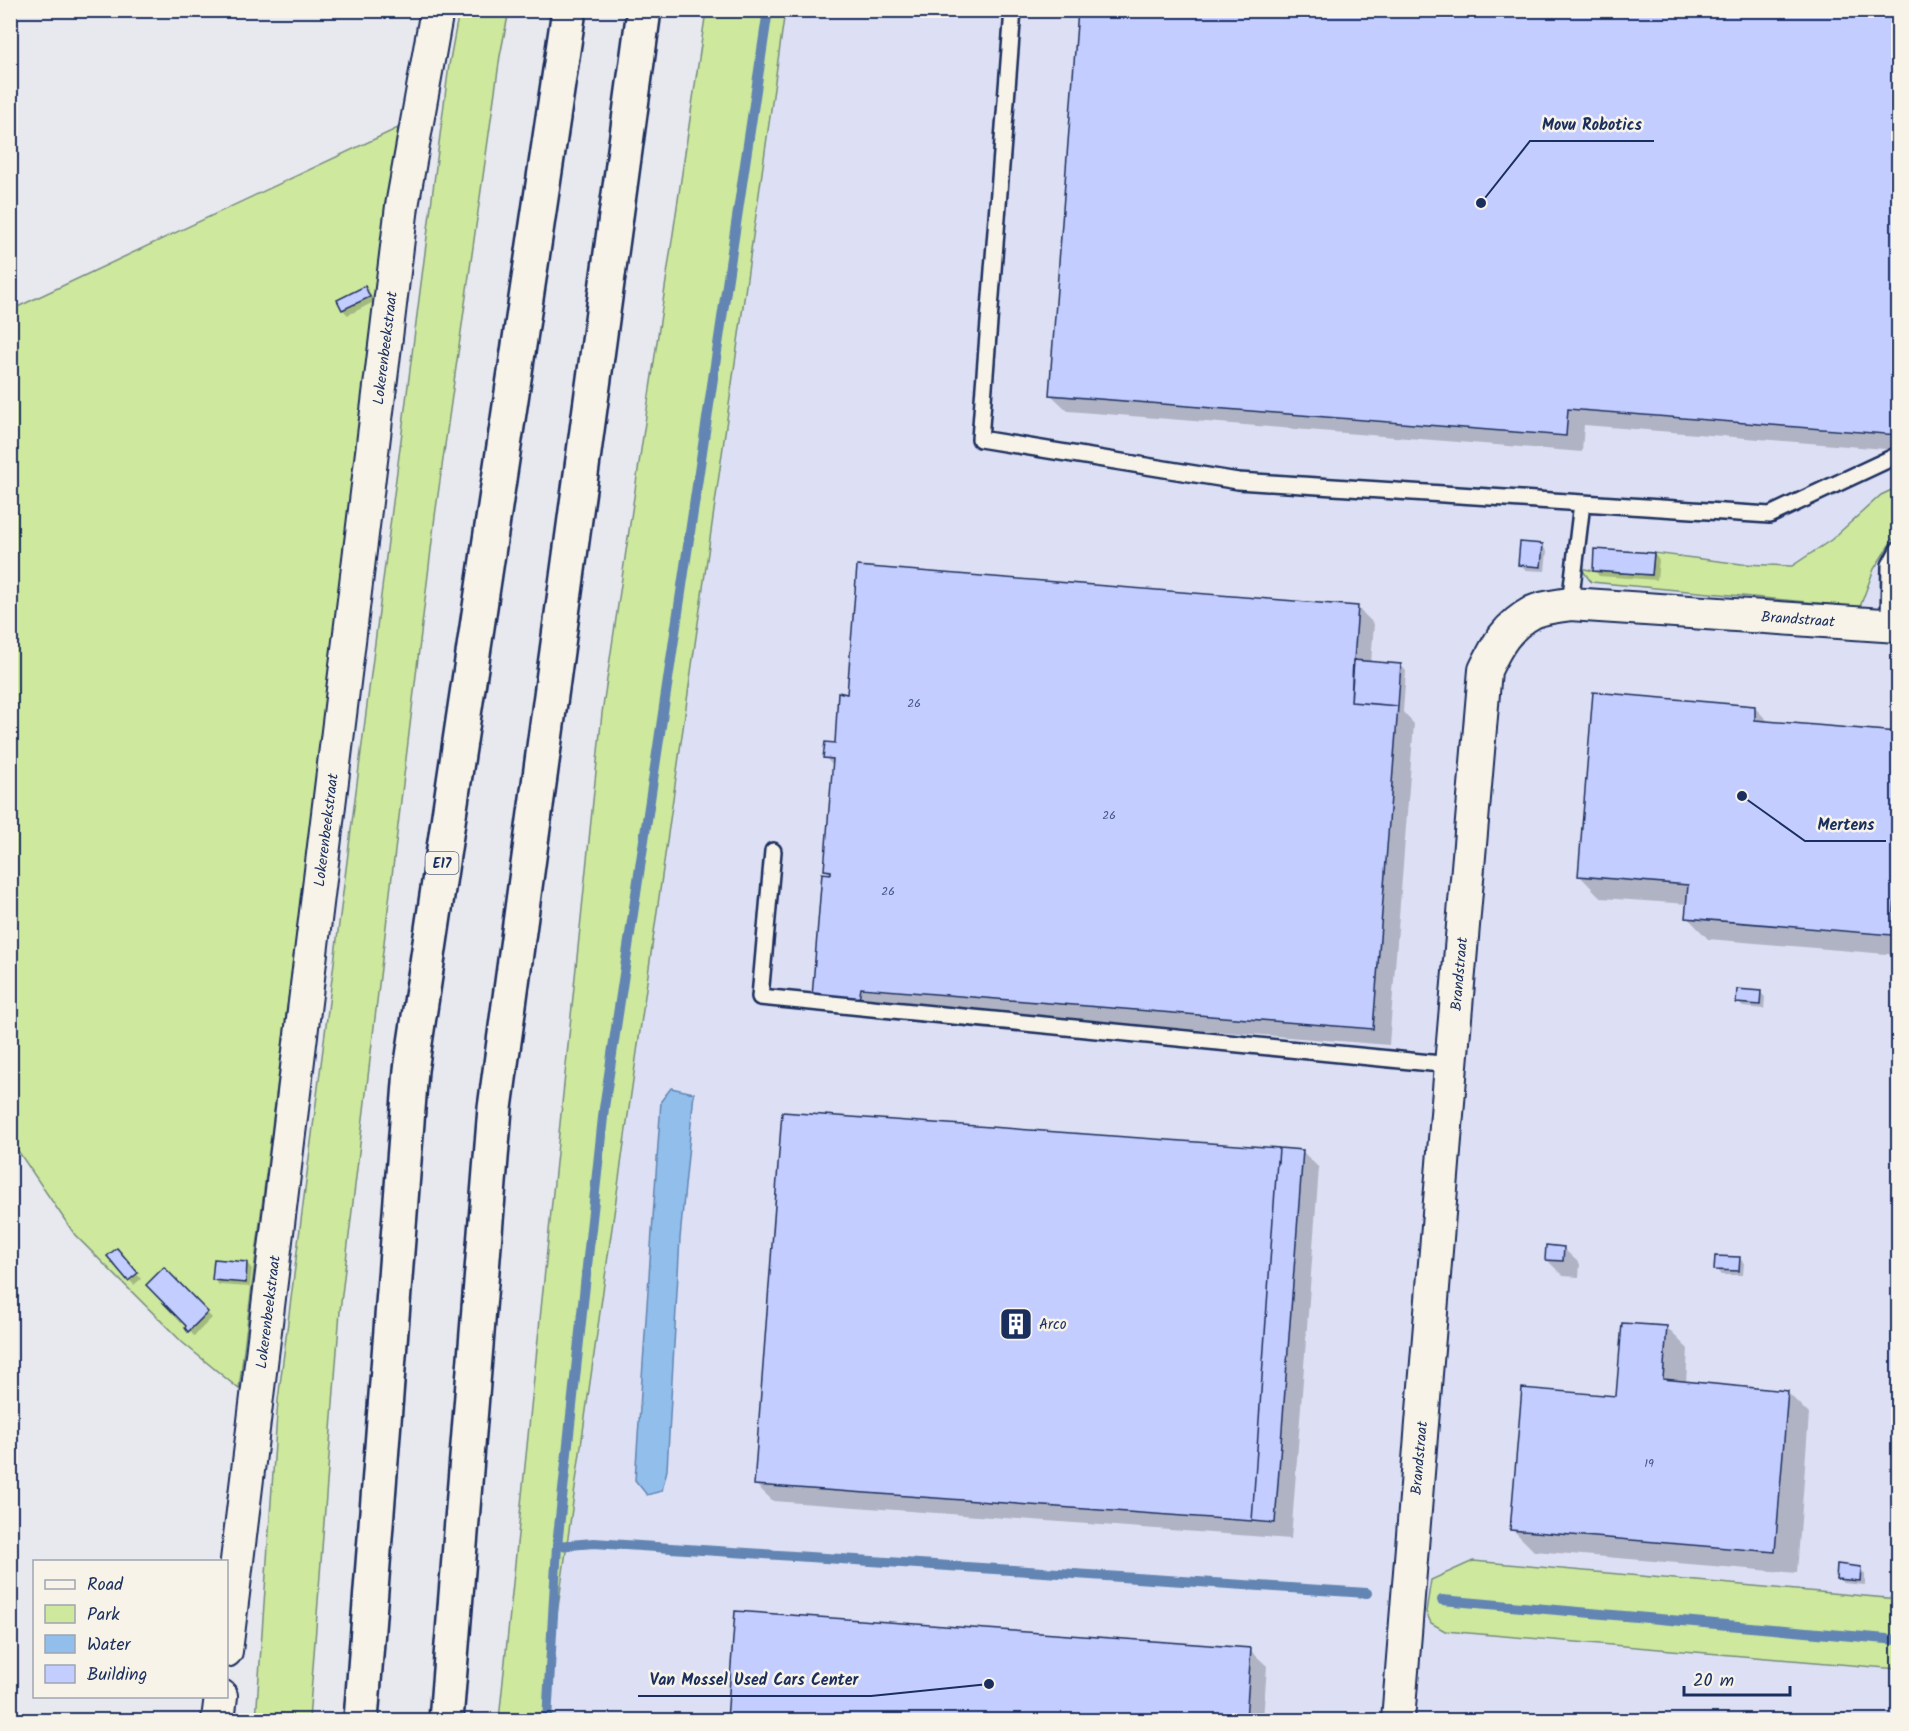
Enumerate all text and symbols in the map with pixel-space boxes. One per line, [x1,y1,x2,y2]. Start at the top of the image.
callout: Movu Robotics [1530,107,1654,141]
text: Movu Robotics [1542,113,1643,138]
street label: Lokerenbeekstraat [367,290,405,406]
street label: Brandstraat [1760,605,1836,635]
house number: 26 [907,694,921,713]
street label: Lokerenbeekstraat [308,772,346,888]
house number: 26 [1102,806,1116,825]
callout: Mertens [1805,807,1886,841]
text: Mertens [1817,813,1875,838]
road number: E17 [426,852,458,874]
house number: 26 [881,882,895,901]
street label: Brandstraat [1445,936,1475,1012]
street label: Lokerenbeekstraat [250,1254,288,1370]
building icon: Arco [998,1306,1034,1342]
place label: Arco [1039,1313,1067,1337]
street label: Brandstraat [1405,1420,1435,1496]
house number: 19 [1644,1454,1654,1473]
legend [33,1560,228,1698]
text: Road [87,1571,124,1600]
text: Park [87,1601,120,1630]
text: Water [87,1631,132,1660]
scale bar [1684,1659,1790,1697]
text: Building [87,1661,147,1690]
callout: Van Mossel Used Cars Center [638,1662,871,1696]
text: 20 m [1693,1667,1734,1696]
text: Van Mossel Used Cars Center [650,1668,860,1693]

